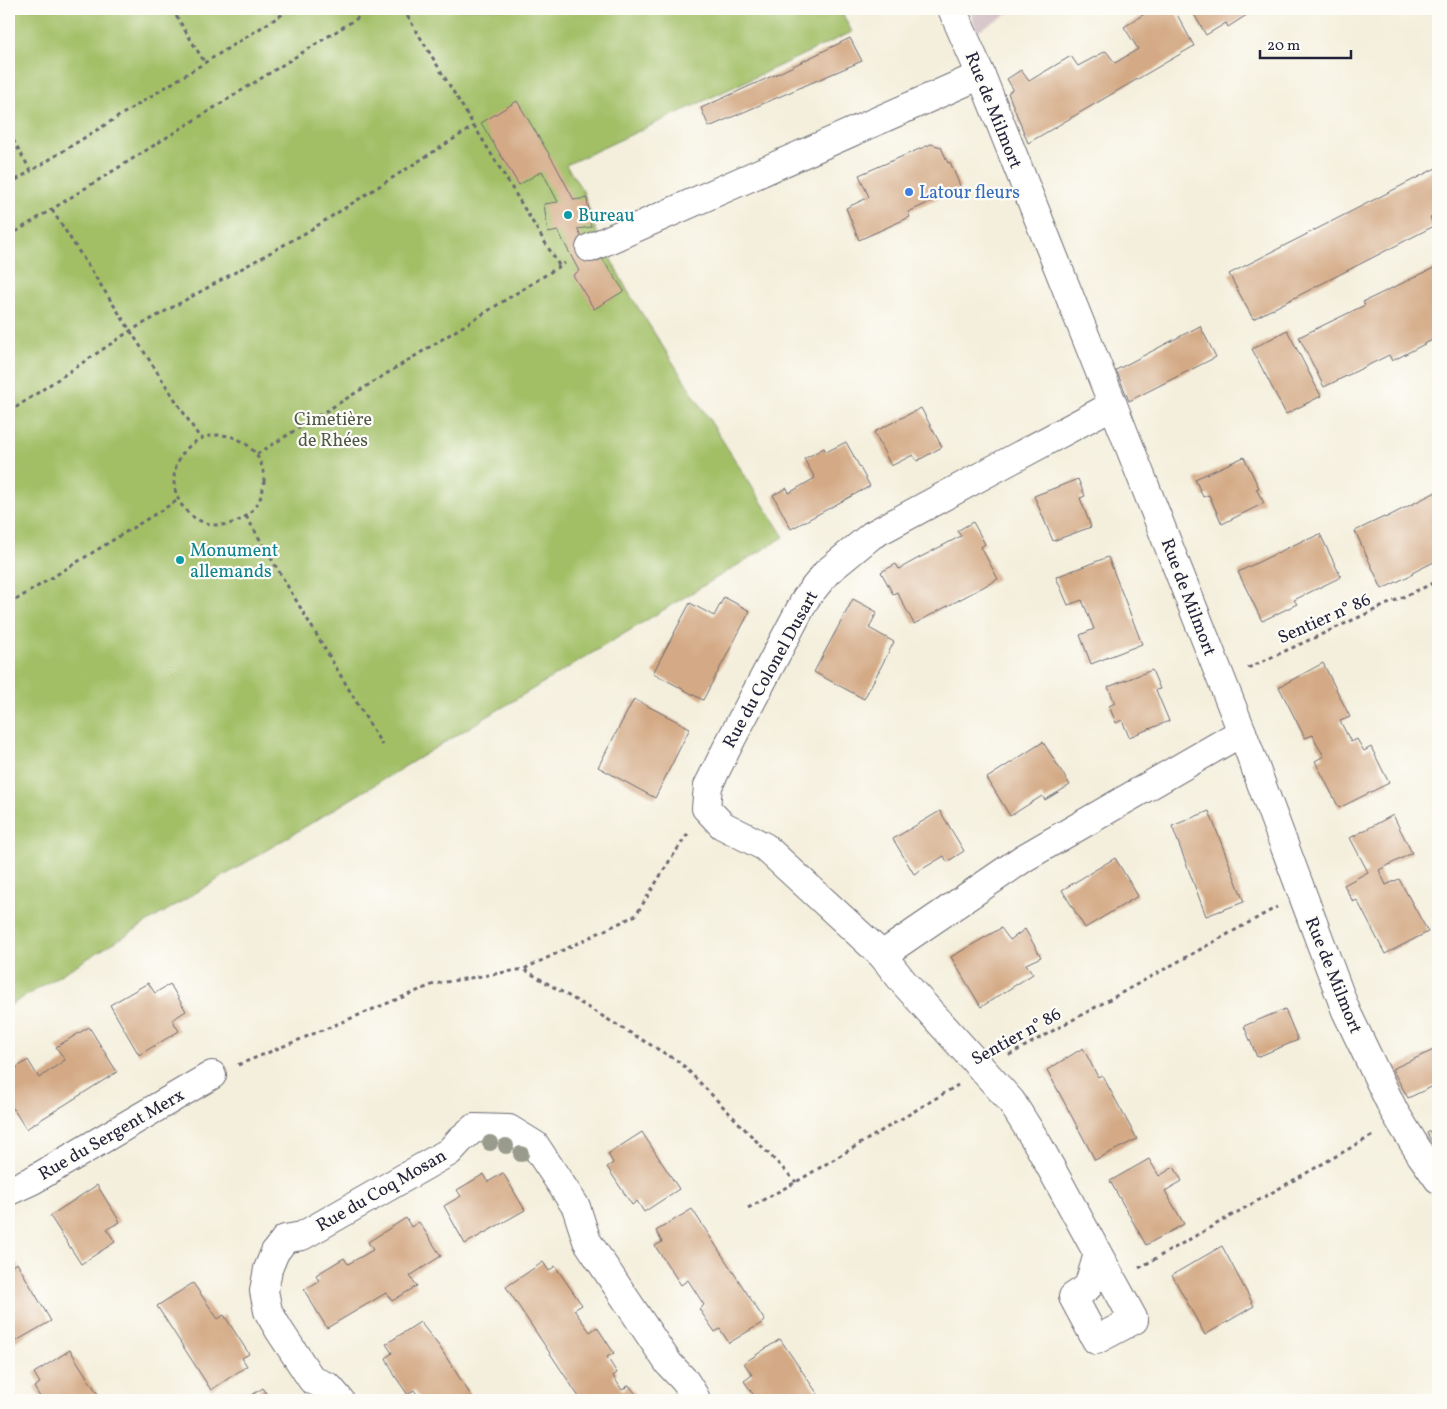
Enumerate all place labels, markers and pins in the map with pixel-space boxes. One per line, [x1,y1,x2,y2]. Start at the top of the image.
place label: Latour fleurs [919,181,1020,206]
marker: Latour fleurs [903,186,915,198]
place label: Bureau [578,204,635,229]
marker: Bureau [562,209,574,221]
place label: Monument allemands [190,539,278,585]
marker: Monument allemands [174,554,186,566]

